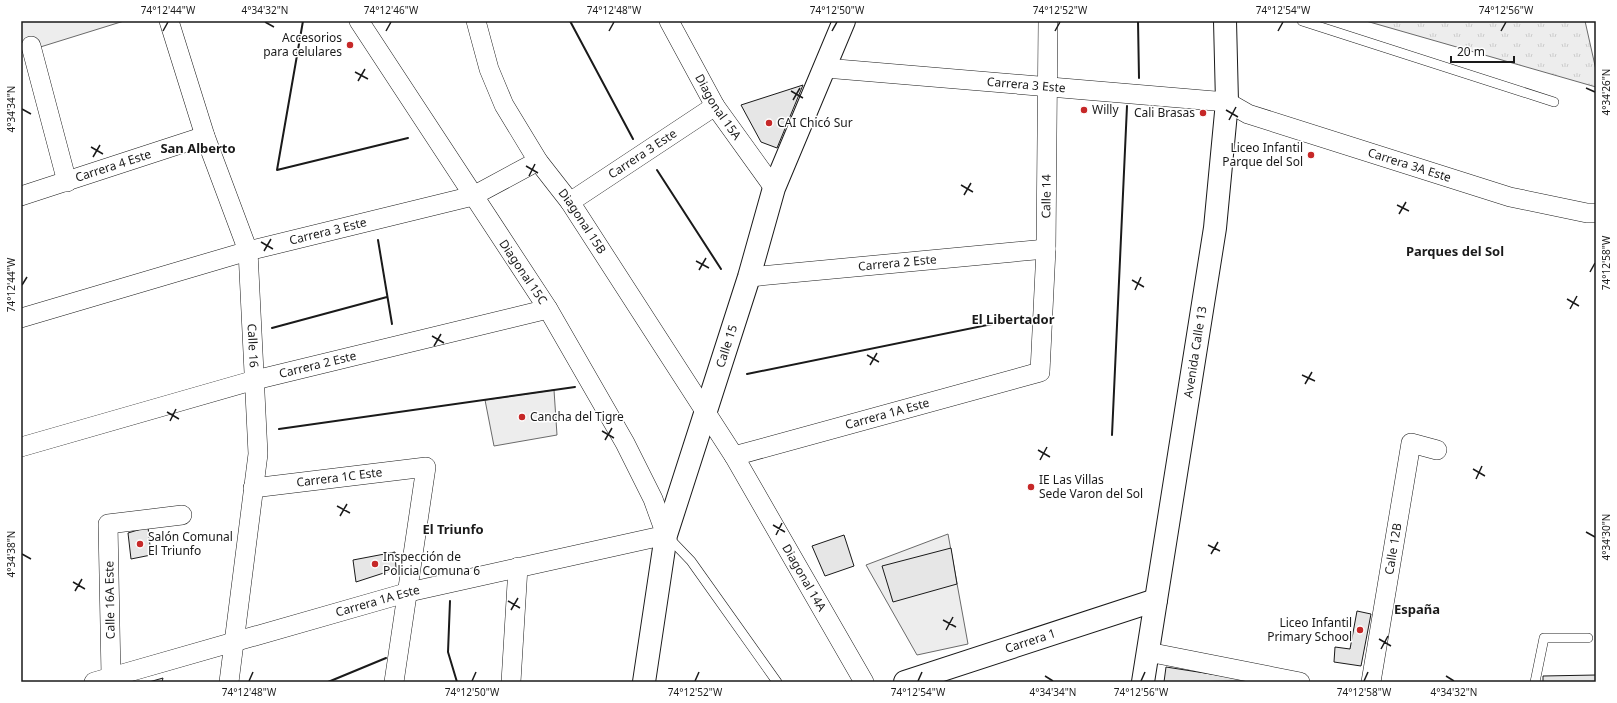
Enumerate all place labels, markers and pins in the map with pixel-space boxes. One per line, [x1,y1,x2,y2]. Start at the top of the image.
place label: Accesorios para celulares [263,29,342,60]
marker: Accesorios para celulares [345,40,355,50]
place label: Willy [1092,101,1119,118]
place label: Cali Brasas [1134,104,1195,121]
marker: Willy [1079,105,1089,115]
marker: Cali Brasas [1198,108,1208,118]
place label: CAI Chicó Sur [777,114,853,131]
marker: CAI Chicó Sur [764,118,774,128]
place label: Liceo Infantil Parque del Sol [1222,139,1303,170]
marker: Liceo Infantil Parque del Sol [1306,150,1316,160]
place label: Cancha del Tigre [530,408,624,425]
marker: Cancha del Tigre [517,412,527,422]
place label: IE Las Villas Sede Varon del Sol [1039,471,1143,502]
marker: IE Las Villas Sede Varon del Sol [1026,482,1036,492]
place label: Salón Comunal El Triunfo [148,528,233,559]
marker: Salón Comunal El Triunfo [135,539,145,549]
place label: Inspección de Policia Comuna 6 [383,548,480,579]
marker: Inspección de Policia Comuna 6 [370,559,380,569]
place label: Liceo Infantil Primary School [1267,614,1352,645]
marker: Liceo Infantil Primary School [1355,625,1365,635]

